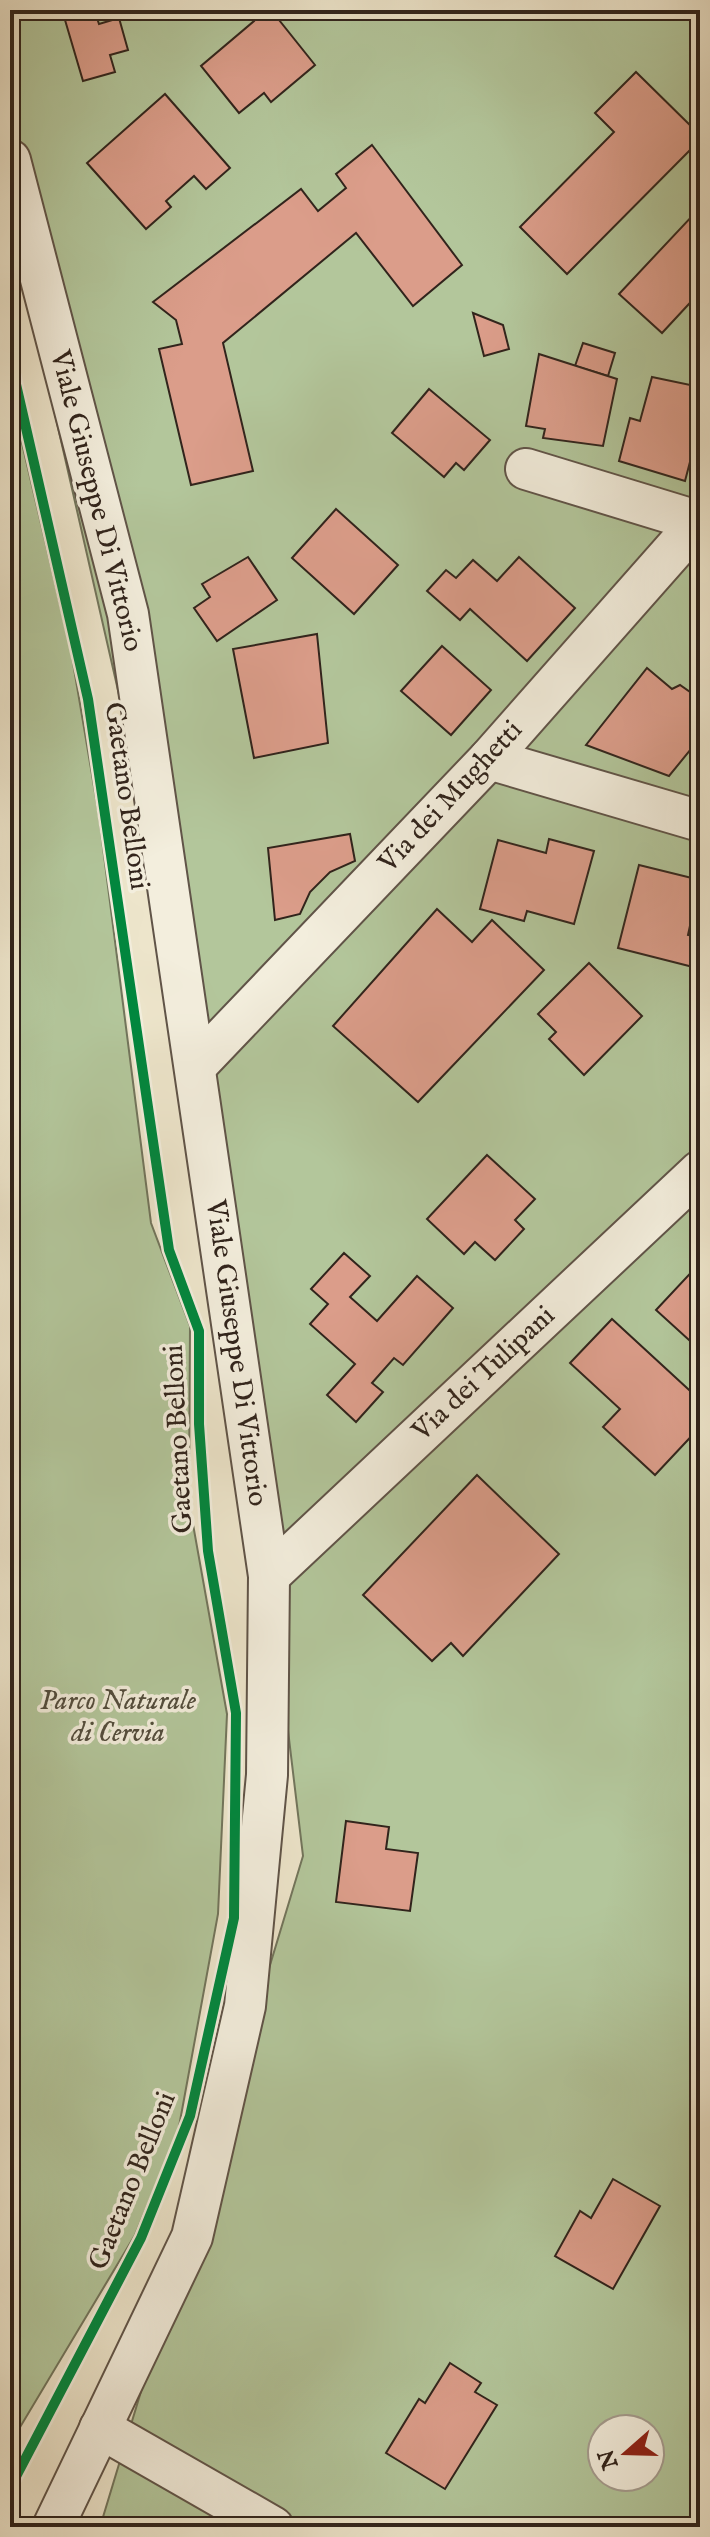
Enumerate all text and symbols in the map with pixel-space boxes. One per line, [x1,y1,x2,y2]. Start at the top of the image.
street label: Viale Giuseppe Di Vittorio [41,346,150,655]
street label: Gaetano Belloni [96,700,156,892]
street label: Via dei Mughetti [371,714,530,881]
street label: Viale Giuseppe Di Vittorio [197,1196,275,1509]
street label: Via dei Tulipani [405,1299,563,1450]
street label: Gaetano Belloni [157,1344,201,1534]
park label: Parco Naturale di Cervia [40,1684,197,1751]
street label: Gaetano Belloni [81,2087,185,2275]
north arrow [586,2413,666,2493]
text: N [593,2445,626,2474]

